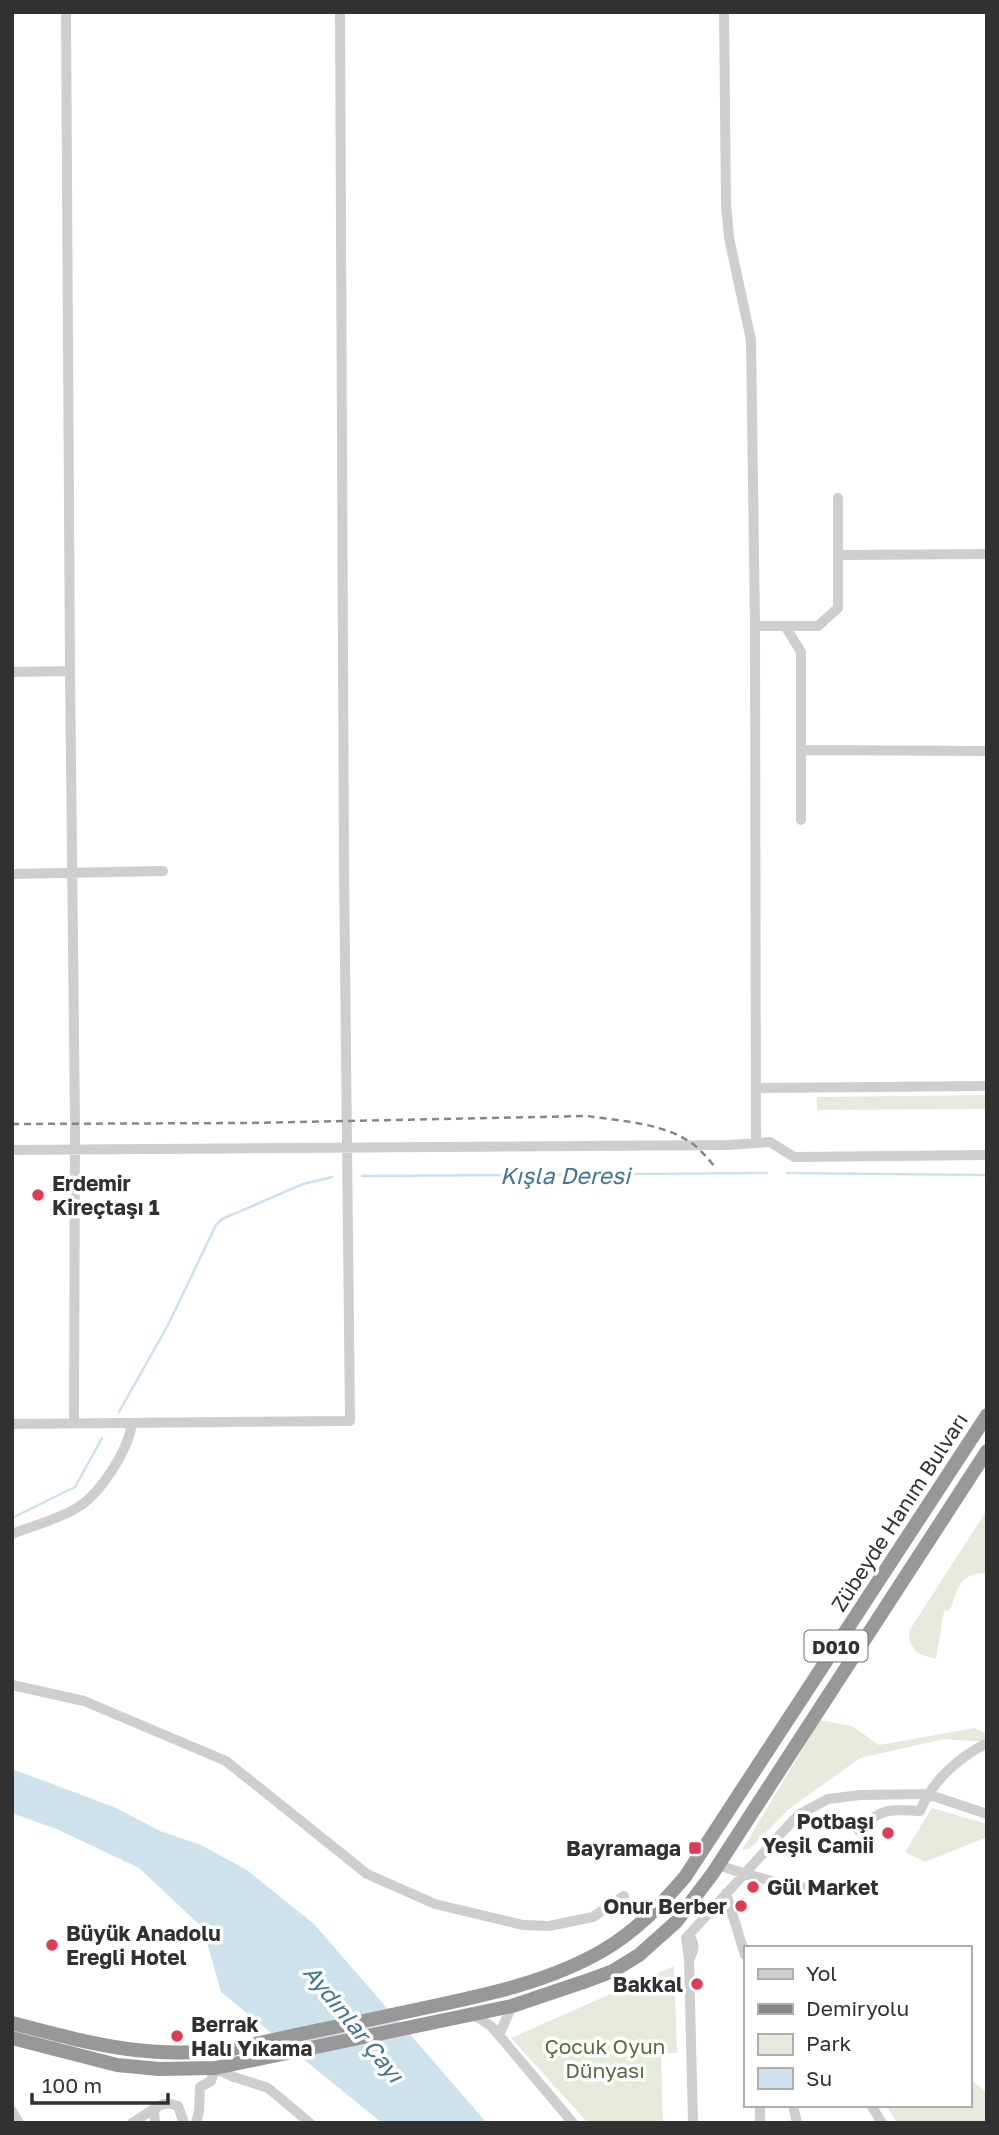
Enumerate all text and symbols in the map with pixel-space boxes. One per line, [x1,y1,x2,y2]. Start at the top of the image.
water label: Kışla Deresi [500,1161,633,1189]
place label: Erdemir Kireçtaşı 1 [52,1170,160,1220]
marker: Erdemir Kireçtaşı 1 [30,1187,46,1203]
street label: Zübeyde Hanım Bulvarı [825,1408,973,1616]
road number: D010 [804,1630,868,1662]
place label: Potbaşı Yeşil Camii [762,1808,874,1858]
marker: Potbaşı Yeşil Camii [880,1825,896,1841]
place label: Bayramağa [566,1835,681,1861]
marker: Bayramağa [687,1840,703,1856]
place label: Gül Market [767,1874,879,1900]
marker: Gül Market [745,1879,761,1895]
place label: Onur Berber [603,1893,727,1919]
marker: Onur Berber [733,1898,749,1914]
place label: Büyük Anadolu Ereğli Hotel [66,1920,221,1970]
marker: Büyük Anadolu Ereğli Hotel [44,1937,60,1953]
legend [744,1946,971,2107]
water label: Aydınlar Çayı [298,1959,411,2089]
text: Yol [806,1960,837,1986]
place label: Bakkal [613,1971,683,1997]
marker: Bakkal [689,1976,705,1992]
text: Demiryolu [806,1995,909,2021]
place label: Berrak Halı Yıkama [191,2011,312,2061]
marker: Berrak Halı Yıkama [169,2028,185,2044]
text: Park [806,2030,852,2056]
park label: Çocuk Oyun Dünyası [544,2033,666,2083]
scale bar [32,2062,168,2106]
text: Su [806,2065,832,2091]
text: 100 m [42,2072,102,2098]

